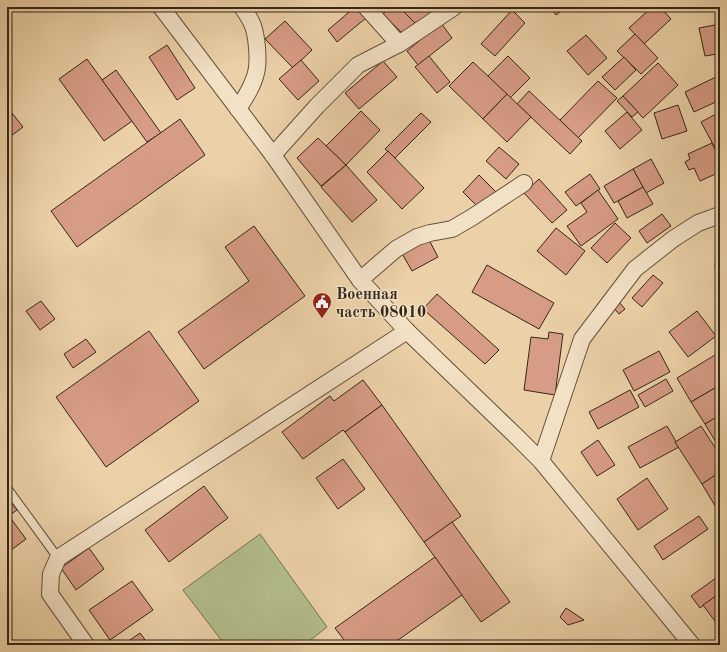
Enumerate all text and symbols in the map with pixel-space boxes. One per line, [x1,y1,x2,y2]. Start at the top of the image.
place label: Военная часть 08010 [336,287,426,321]
public building icon: Военная часть 08010 [311,291,333,319]

